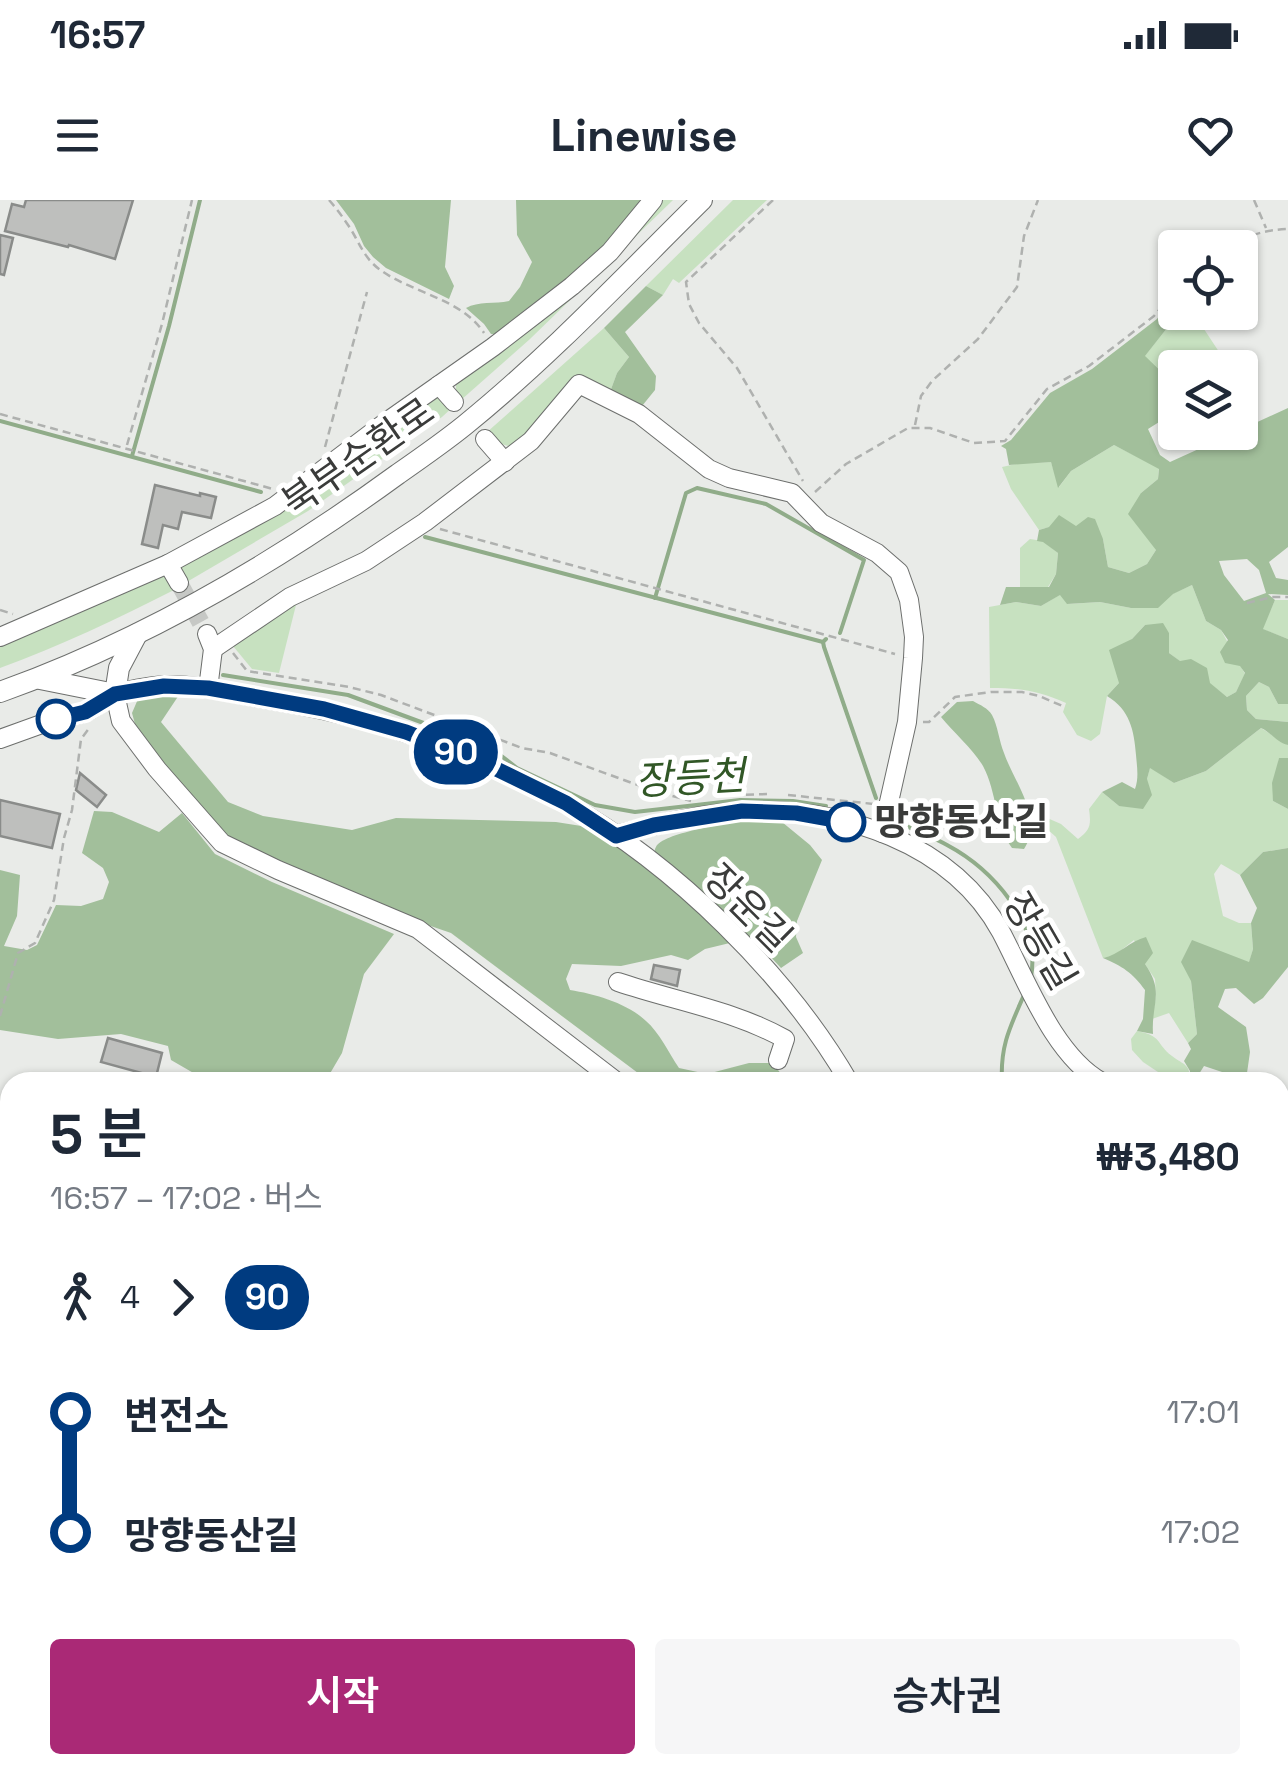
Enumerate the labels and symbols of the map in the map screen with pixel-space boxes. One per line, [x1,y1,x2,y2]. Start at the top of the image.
street label: 북부순환로 [273,387,443,527]
unlabelled marker [37,700,75,738]
line badge: 90 [411,720,501,784]
water label: 장등천 [634,750,751,807]
place label: 망향동산길 [874,798,1049,846]
marker: 망향동산길 [827,803,865,841]
street label: 장운길 [694,854,802,962]
street label: 장등길 [993,884,1087,998]

